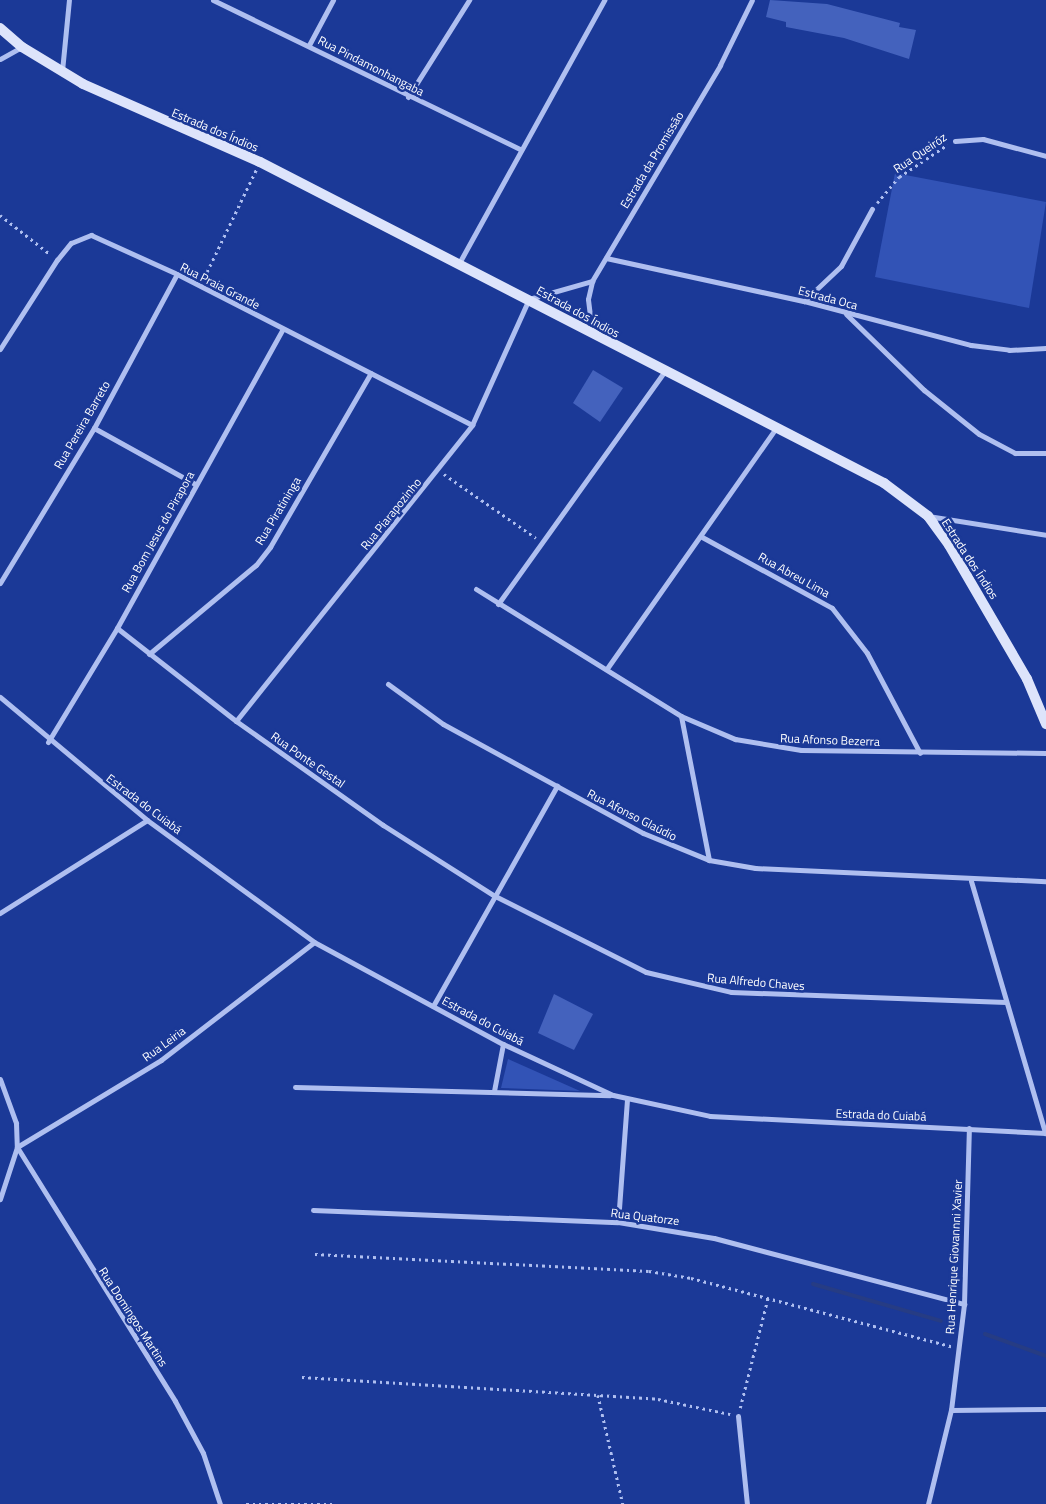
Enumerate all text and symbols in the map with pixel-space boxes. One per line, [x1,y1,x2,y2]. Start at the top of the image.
street label: Rua Pindamonhangaba [316,33,426,99]
street label: Estrada dos Índios [169,105,261,155]
street label: Estrada da Promissão [617,109,687,211]
street label: Rua Queiróz [891,130,949,176]
street label: Rua Praia Grande [178,260,262,312]
street label: Estrada dos Índios [534,283,622,341]
street label: Estrada Oca [797,283,859,313]
street label: Rua Pereira Barreto [51,378,113,472]
street label: Rua Bom Jesus do Pirapora [119,469,197,595]
street label: Rua Piratininga [252,474,304,548]
street label: Rua Piarapozinho [358,475,424,553]
street label: Estrada dos Índios [939,516,1001,602]
street label: Rua Abreu Lima [756,549,832,601]
street label: Rua Ponte Gestal [268,729,348,791]
street label: Rua Afonso Bezerra [780,731,880,749]
street label: Estrada do Cuiabá [103,771,185,837]
street label: Rua Afonso Glaúdio [585,786,679,844]
street label: Rua Alfredo Chaves [707,971,805,993]
street label: Estrada do Cuiabá [440,993,526,1049]
street label: Rua Leiria [140,1024,188,1064]
street label: Estrada do Cuiabá [835,1106,927,1124]
street label: Rua Henrique Giovannni Xavier [943,1179,965,1335]
street label: Rua Quatorze [610,1206,680,1228]
street label: Rua Domingos Martins [96,1265,170,1369]

